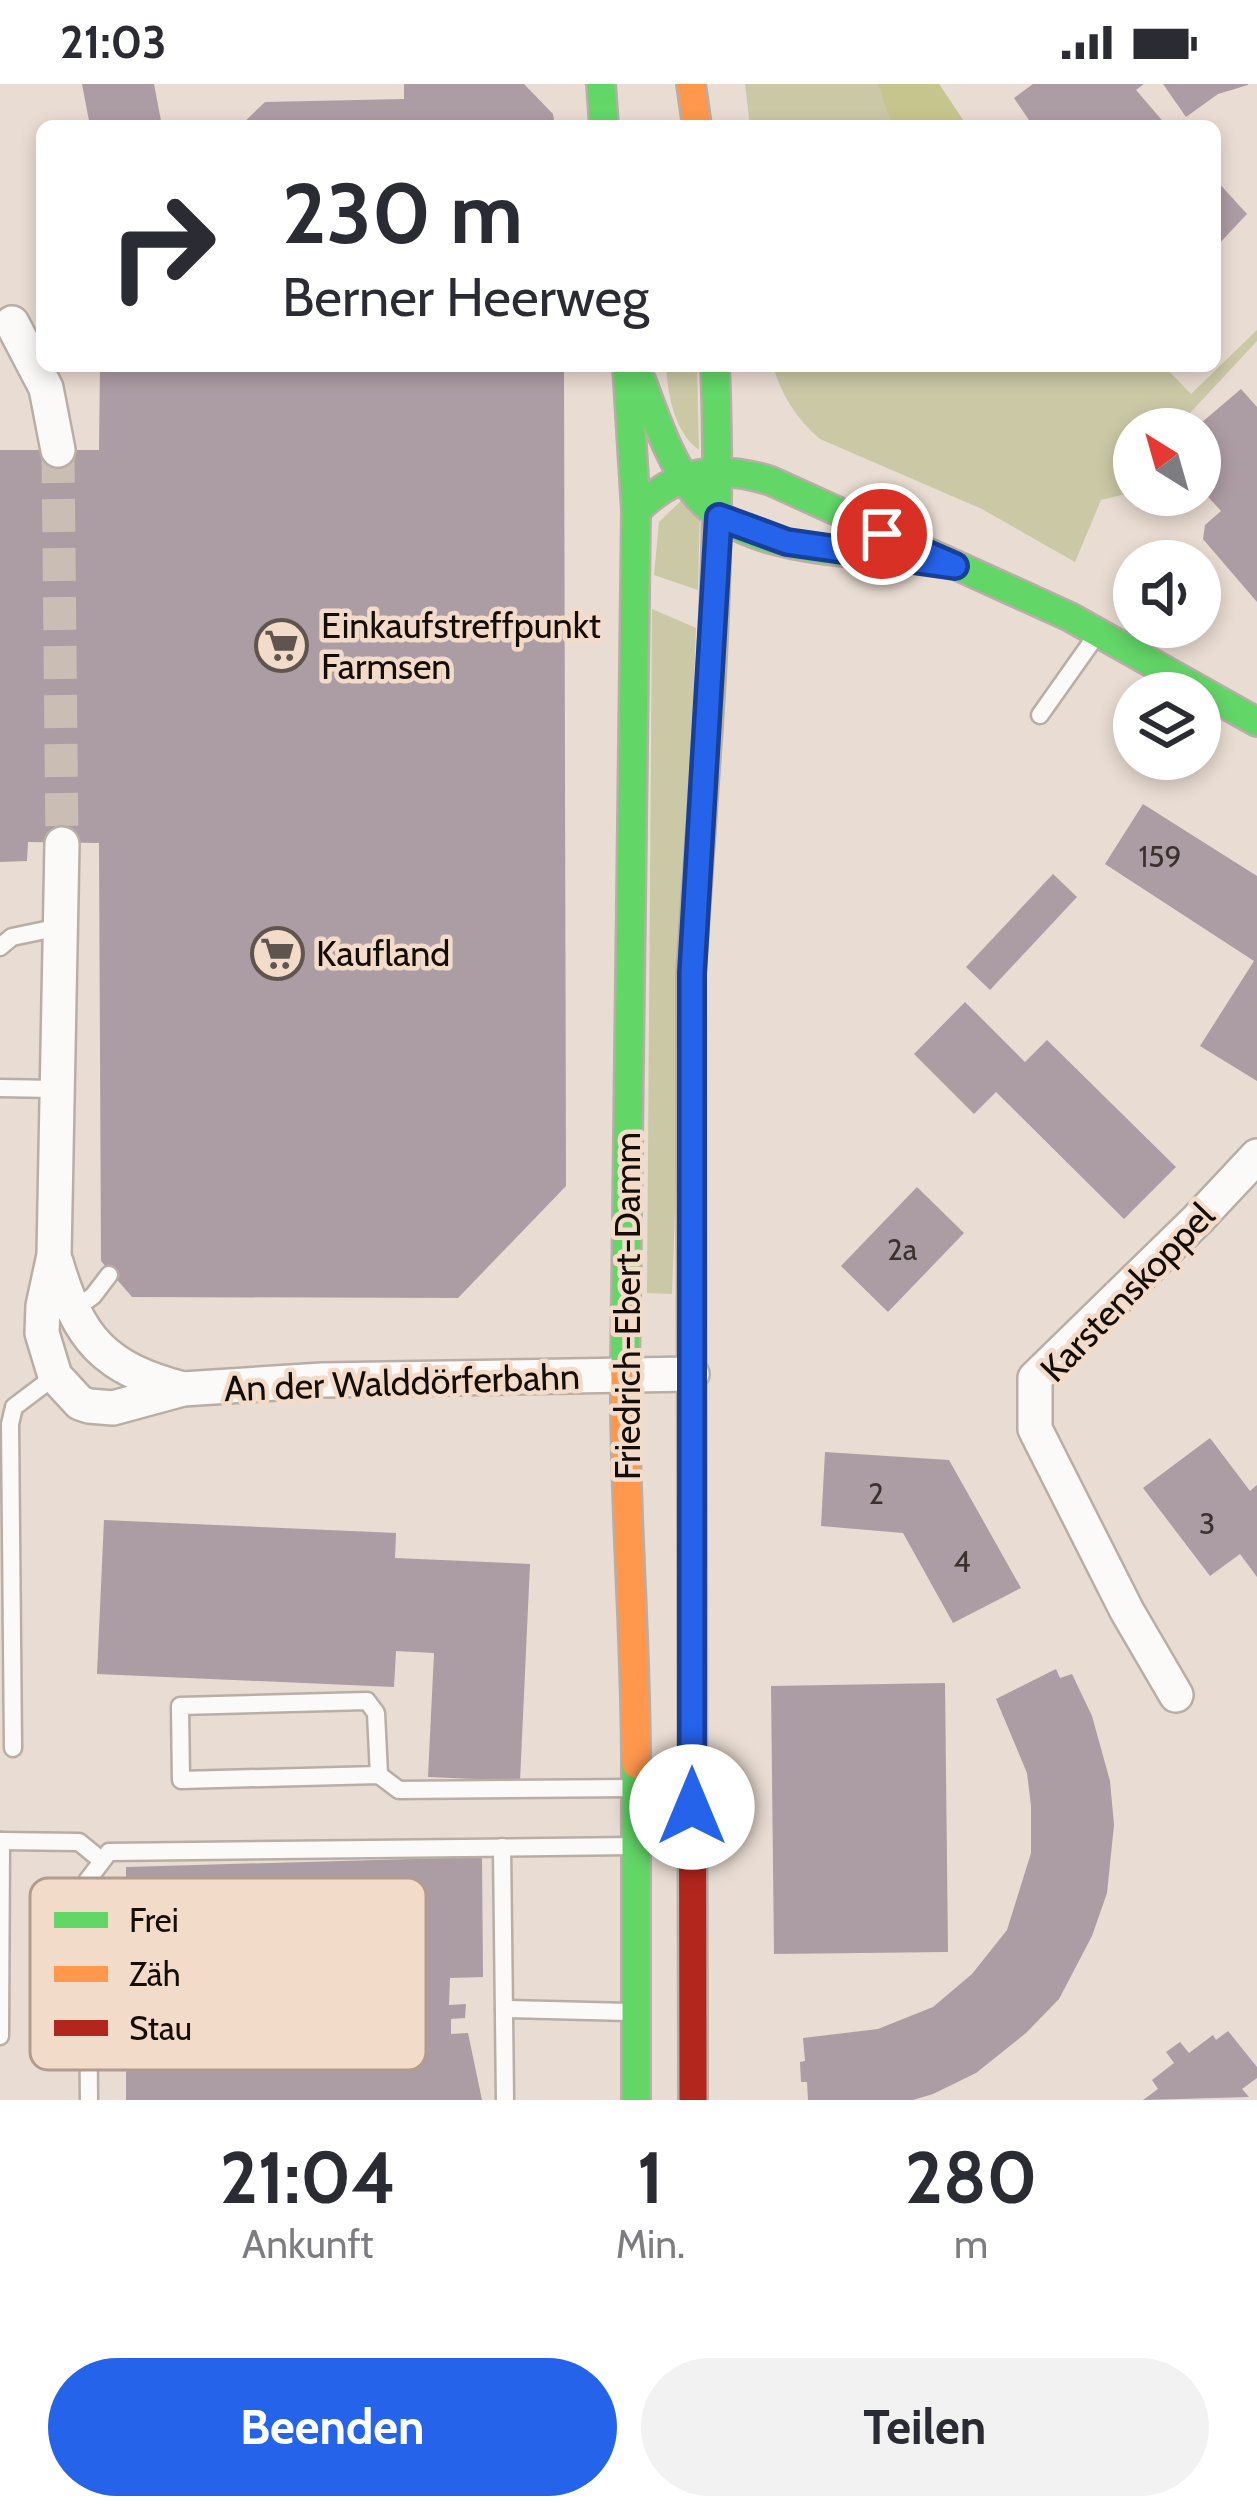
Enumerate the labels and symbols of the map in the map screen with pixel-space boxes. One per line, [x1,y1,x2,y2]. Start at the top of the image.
north arrow [1113,408,1221,516]
pin [831,483,933,585]
place label: Einkaufstreffpunkt Farmsen [321,603,601,688]
supermarket icon: Einkaufstreffpunkt Farmsen [254,618,310,674]
house number: 159 [1138,838,1182,875]
supermarket icon: Kaufland [249,925,305,981]
place label: Kaufland [316,931,450,975]
street label: Friedrich-Ebert-Damm [605,1132,649,1480]
street label: Karstenskoppel [1031,1193,1224,1391]
house number: 2a [887,1231,918,1268]
street label: An der Walddörferbahn [223,1354,581,1410]
house number: 2 [868,1475,884,1512]
house number: 3 [1199,1505,1215,1542]
house number: 4 [953,1543,971,1580]
position arrow [629,1744,755,1870]
legend [30,1878,426,2070]
text: Frei [129,1900,179,1940]
text: Zäh [129,1954,181,1994]
text: Stau [129,2008,192,2048]

